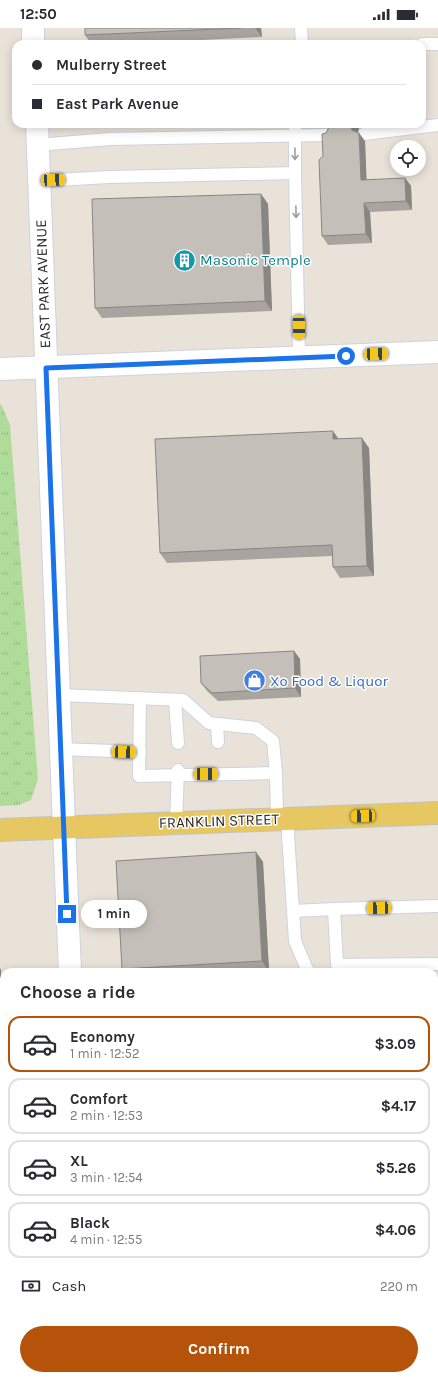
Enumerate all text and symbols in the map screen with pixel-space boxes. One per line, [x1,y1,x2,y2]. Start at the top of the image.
text: 12:50 [20,5,57,23]
text: Mulberry Street [56,56,167,74]
text: East Park Avenue [56,95,179,113]
map controls [390,140,426,176]
button: locate [390,140,426,176]
one-way arrow [291,147,299,160]
car [41,173,65,187]
one-way arrow [292,205,300,218]
street label: EAST PARK AVENUE [32,219,54,349]
building icon: Masonic Temple [172,247,198,273]
place label: Masonic Temple [200,251,311,269]
car [293,315,305,339]
route start [337,347,355,365]
car [364,348,388,360]
shop icon: Xo Food & Liquor [242,668,268,694]
place label: Xo Food & Liquor [270,672,388,690]
car [112,746,136,758]
car [194,768,218,780]
street label: FRANKLIN STREET [159,810,280,832]
car [351,810,375,822]
callout: 1 min [81,900,147,928]
car [367,902,391,914]
route end [58,905,76,923]
text: 1 min [98,906,130,921]
text: Choose a ride [20,981,135,1003]
icon: car [22,1026,58,1062]
text: Economy [70,1028,135,1046]
text: $3.09 [374,1035,416,1053]
text: 1 min · 12:52 [70,1046,139,1061]
icon: car [22,1088,58,1124]
text: Comfort [70,1090,128,1108]
text: $4.17 [381,1097,416,1115]
text: 2 min · 12:53 [70,1108,143,1123]
icon: car [22,1150,58,1186]
text: XL [70,1152,88,1170]
text: $5.26 [376,1159,416,1177]
text: 3 min · 12:54 [70,1170,143,1185]
icon: car [22,1212,58,1248]
text: Black [70,1214,110,1232]
text: $4.06 [375,1221,416,1239]
text: 4 min · 12:55 [70,1232,142,1247]
icon: cash [20,1275,42,1297]
text: Cash [52,1277,86,1295]
text: 220 m [380,1279,418,1294]
button: Confirm [20,1326,418,1372]

